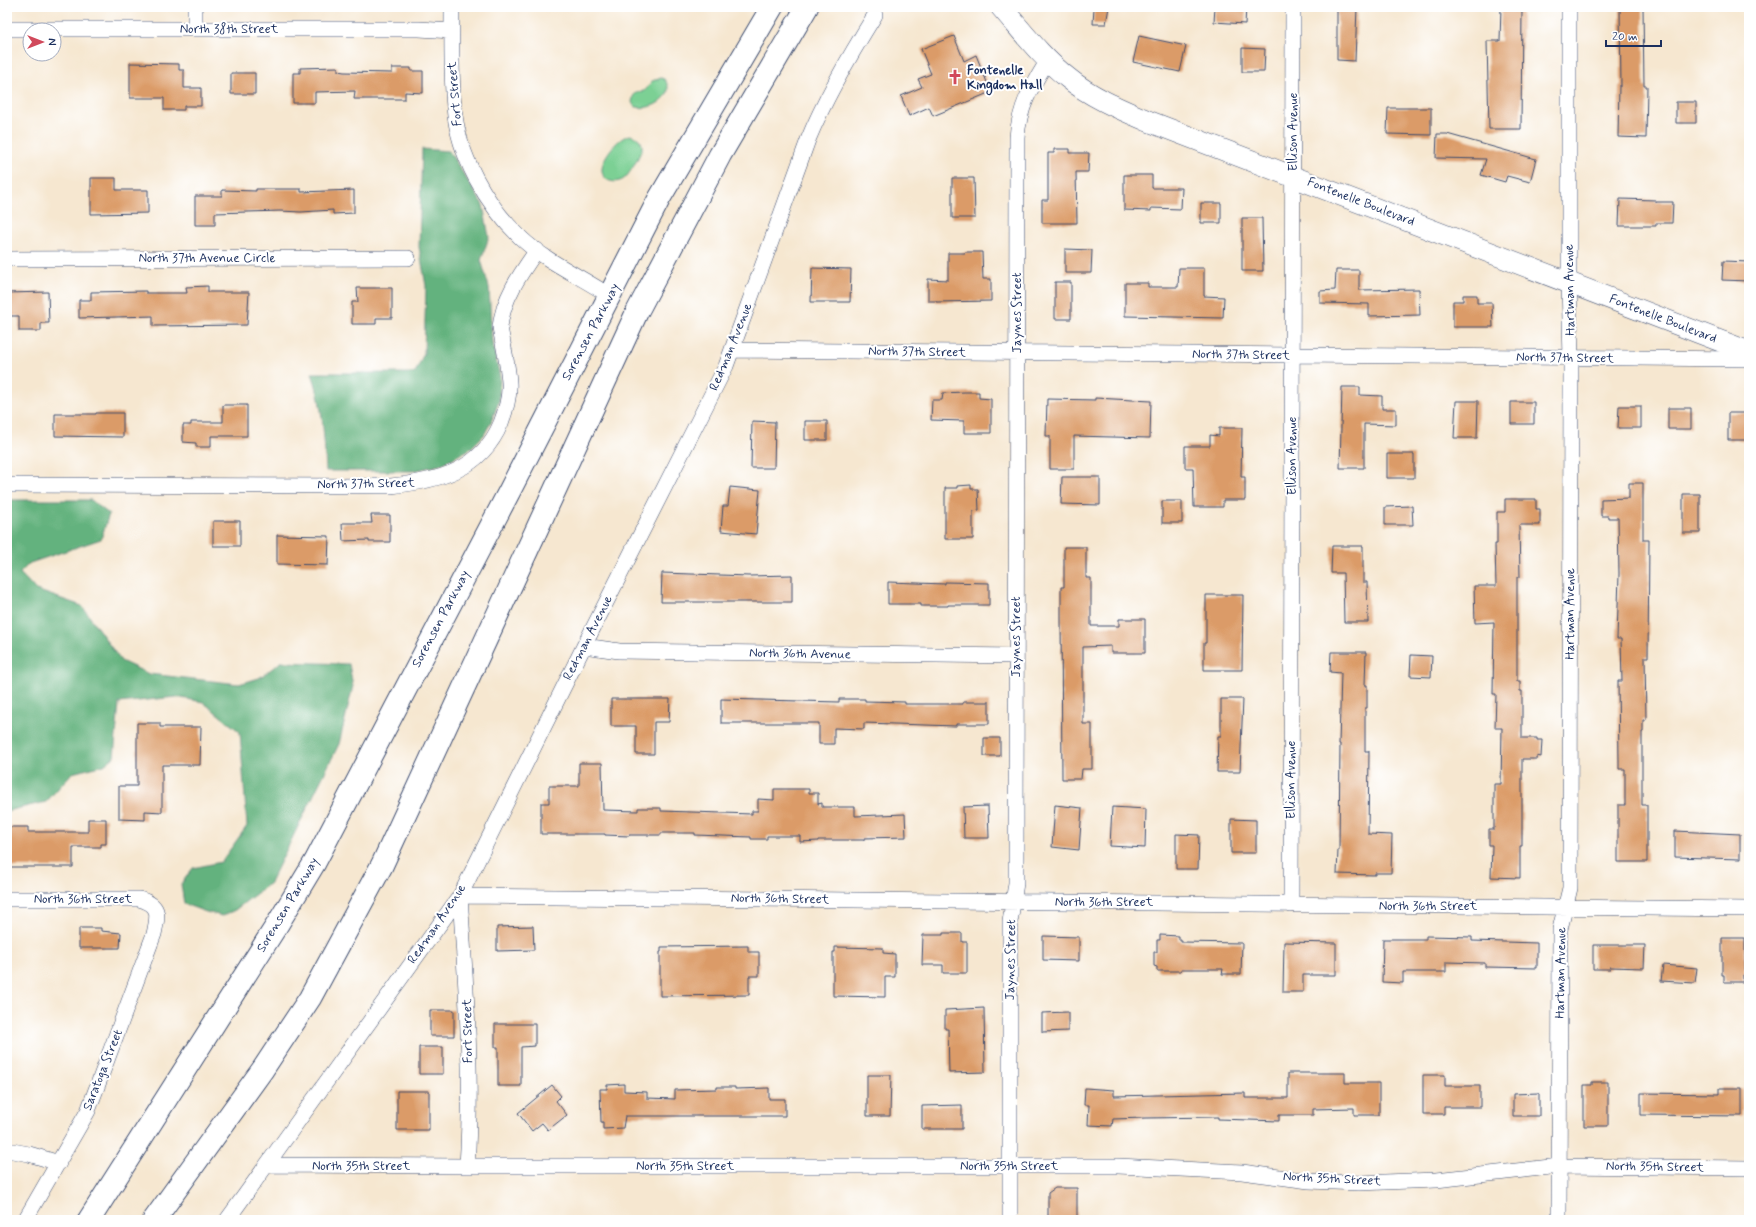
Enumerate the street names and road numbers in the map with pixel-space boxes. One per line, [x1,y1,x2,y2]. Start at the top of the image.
street label: North 38th Street [180,21,279,38]
street label: Fort Street [444,61,466,127]
street label: Ellison Avenue [1285,93,1302,171]
street label: Fontenelle Boulevard [1305,174,1417,230]
street label: Hartman Avenue [1561,244,1579,336]
street label: North 37th Avenue Circle [138,250,276,267]
street label: Jaynes Street [1009,272,1026,354]
street label: Sorensen Parkway [558,280,624,384]
street label: Fontenelle Boulevard [1607,291,1719,347]
street label: Redman Avenue [706,301,756,393]
street label: North 37th Street [868,343,966,361]
street label: North 37th Street [1192,346,1290,364]
street label: North 37th Street [1516,349,1614,367]
street label: Ellison Avenue [1284,417,1301,495]
street label: North 37th Street [317,475,415,493]
street label: Sorensen Parkway [408,567,474,671]
street label: Hartman Avenue [1562,568,1579,660]
street label: Redman Avenue [559,593,617,683]
street label: Jaynes Street [1008,596,1025,678]
street label: North 36th Avenue [749,645,851,663]
street label: Ellison Avenue [1283,741,1300,819]
street label: Sorensen Parkway [253,854,323,956]
street label: Redman Avenue [404,881,470,967]
street label: North 36th Street [731,890,830,908]
street label: North 36th Street [34,891,133,908]
street label: North 36th Street [1055,894,1154,911]
street label: North 36th Street [1379,898,1478,915]
street label: Jaynes Street [1002,919,1020,1001]
street label: Hartman Avenue [1552,927,1570,1019]
street label: Fort Street [459,998,477,1063]
street label: Saratoga Street [79,1027,127,1113]
street label: North 35th Street [312,1158,410,1175]
street label: North 35th Street [636,1158,734,1175]
street label: North 35th Street [960,1158,1058,1175]
street label: North 35th Street [1606,1158,1705,1176]
street label: North 35th Street [1283,1168,1382,1190]

